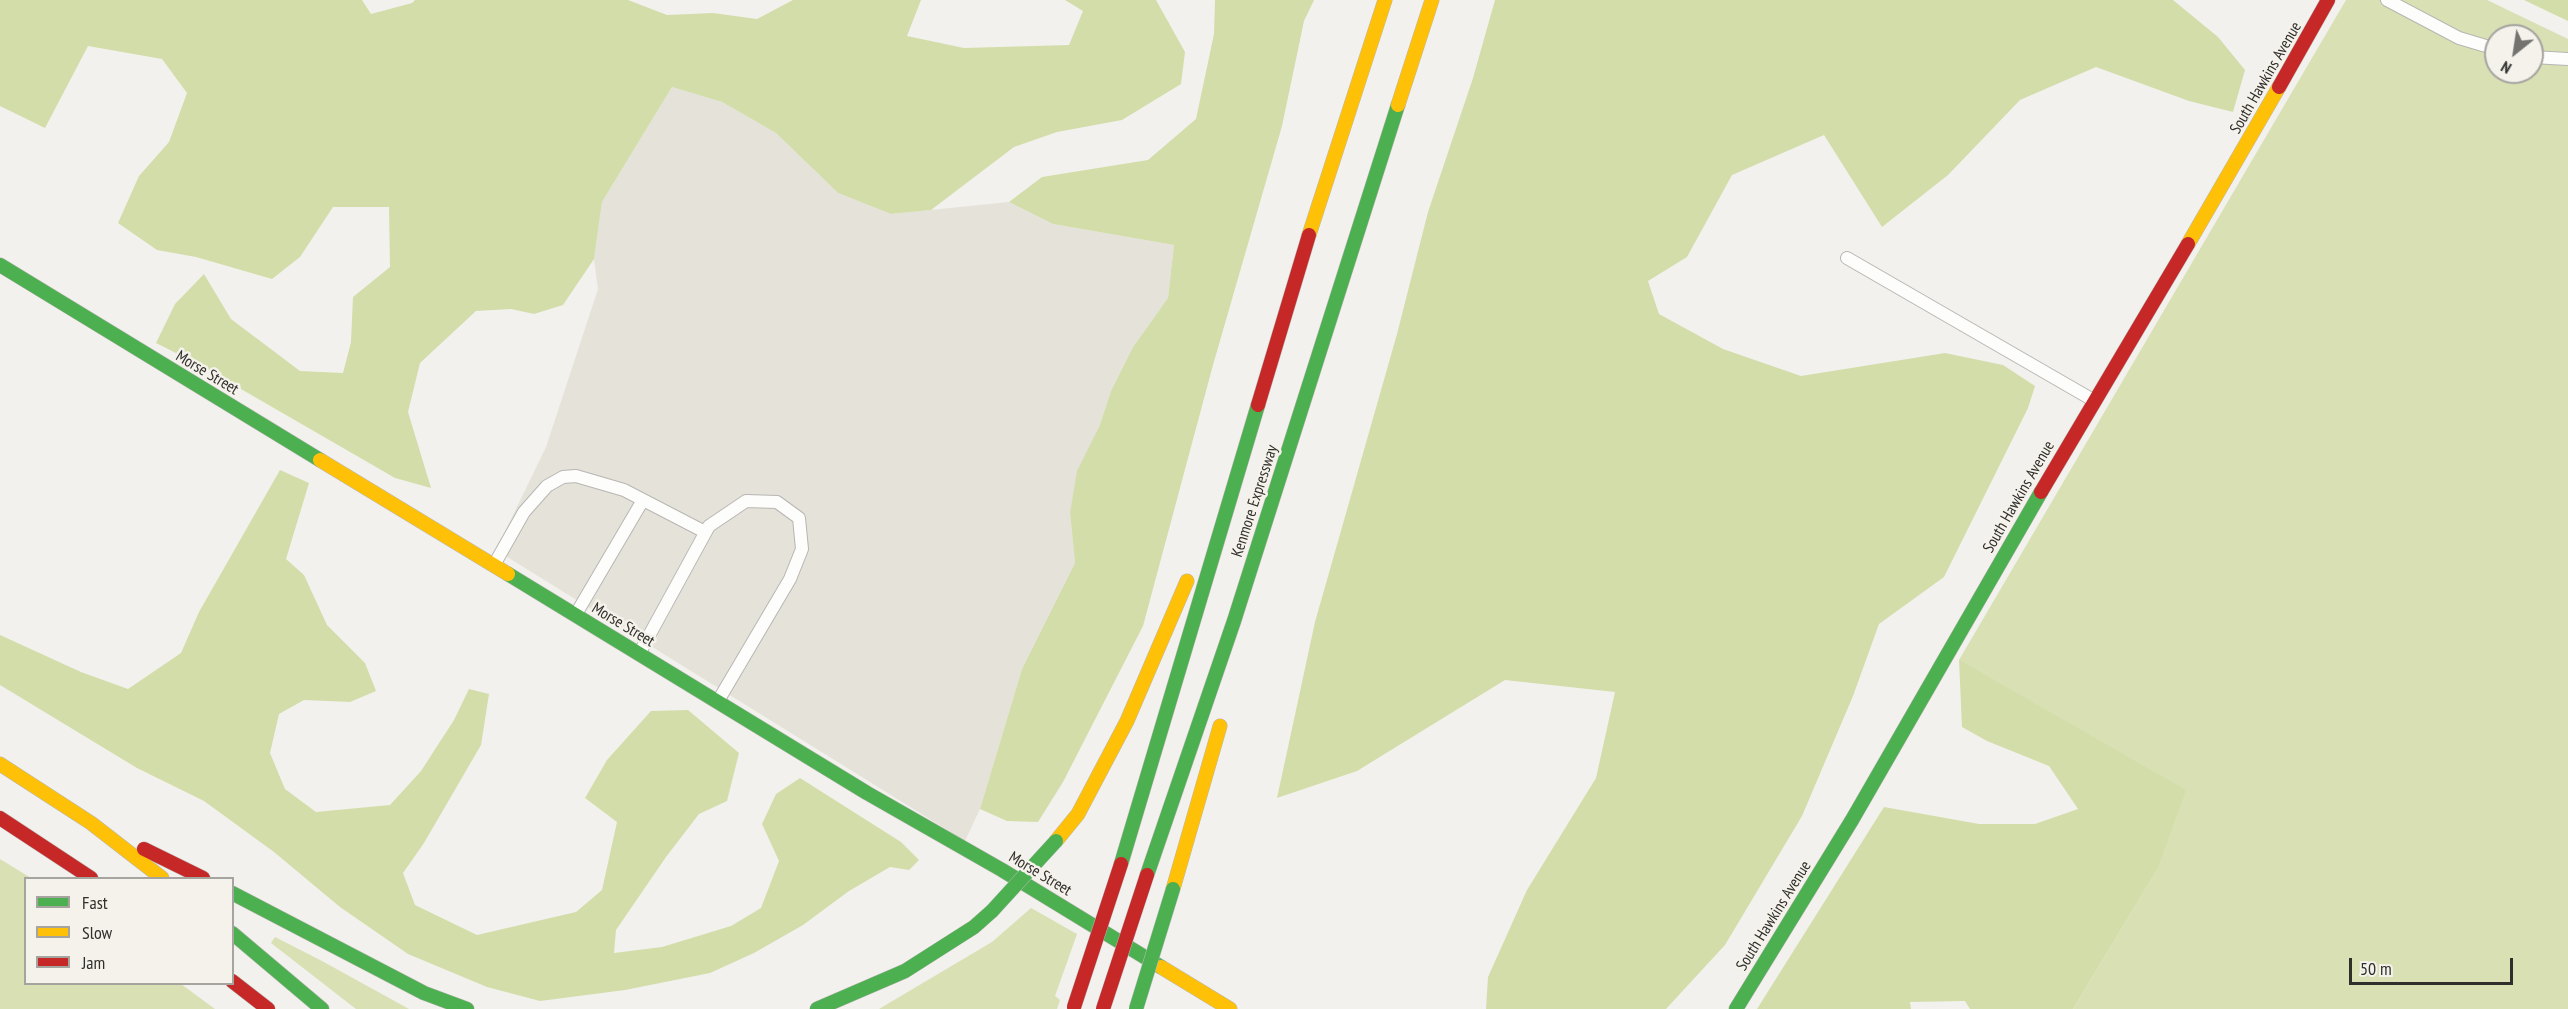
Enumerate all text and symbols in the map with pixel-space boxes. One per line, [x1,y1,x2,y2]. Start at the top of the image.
street label: South Hawkins Avenue [2226,19,2306,137]
north arrow [2484,24,2544,84]
text: N [2497,57,2515,79]
street label: Morse Street [172,347,242,399]
street label: South Hawkins Avenue [1979,438,2059,556]
street label: Kenmore Expressway [1228,443,1282,559]
street label: Morse Street [588,599,658,651]
street label: Morse Street [1005,848,1075,900]
street label: South Hawkins Avenue [1732,858,1816,974]
legend [24,877,234,985]
text: Fast [82,891,108,914]
text: Slow [82,921,112,944]
scale bar [2352,946,2516,984]
text: Jam [82,951,105,974]
text: 50 m [2360,957,2392,980]

